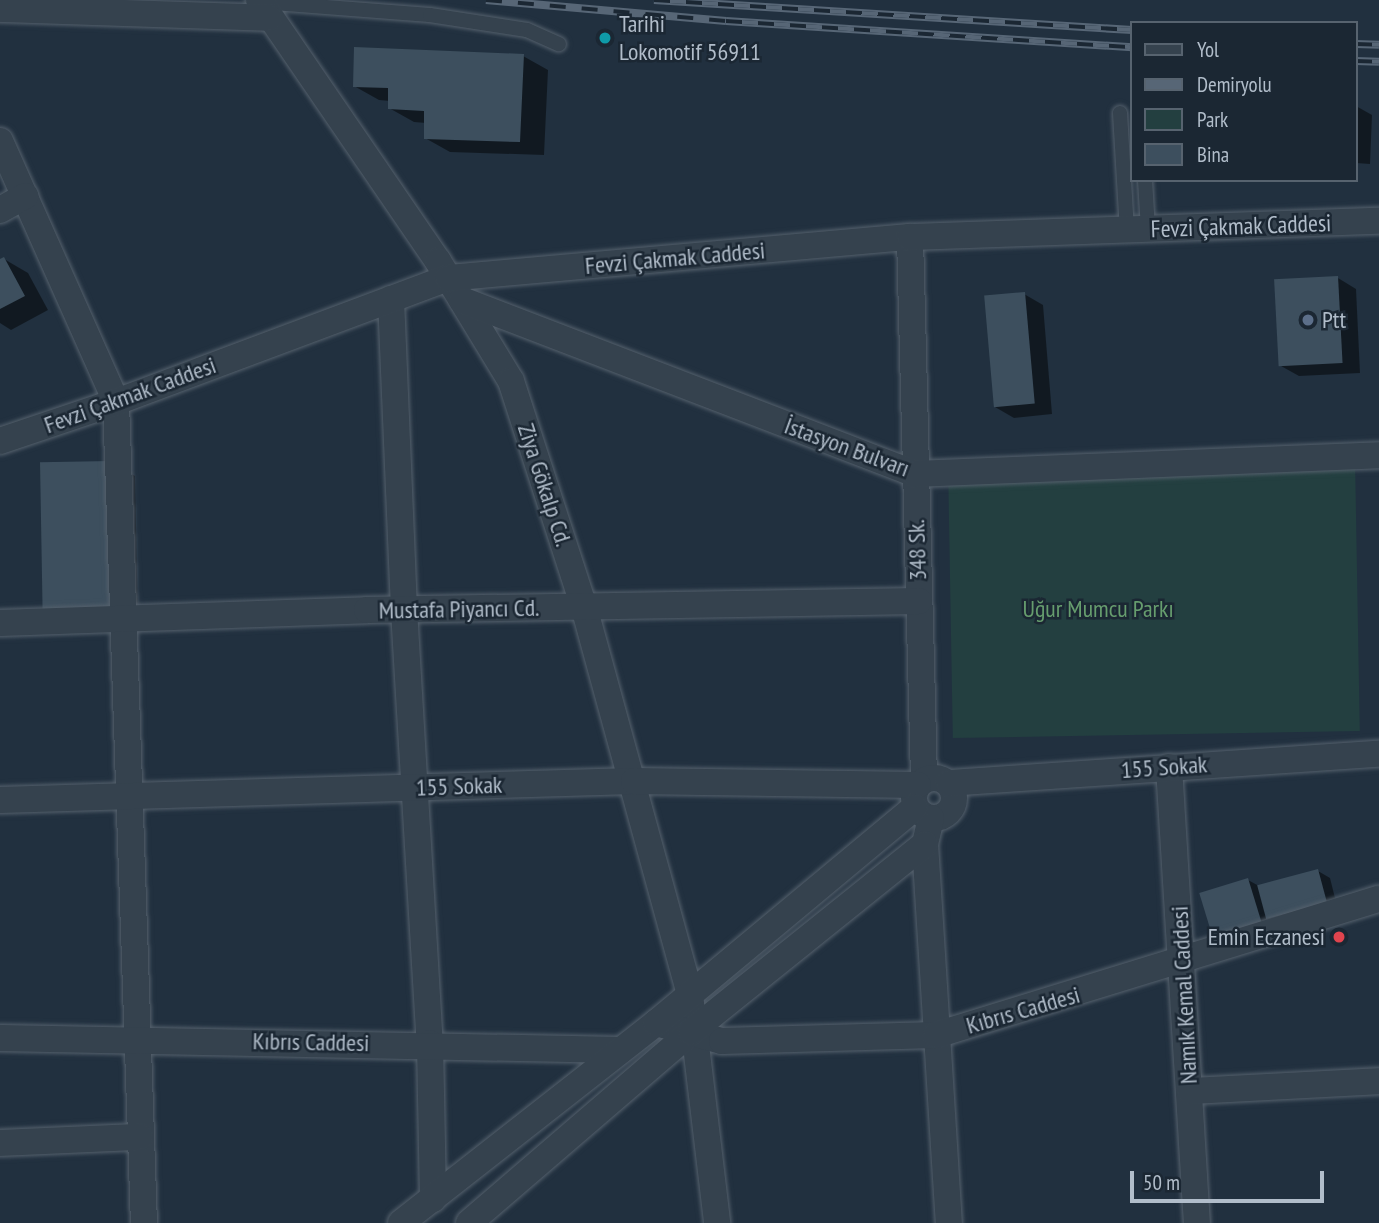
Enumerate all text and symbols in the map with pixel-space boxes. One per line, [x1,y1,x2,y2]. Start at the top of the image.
place label: Tarihi Lokomotif 56911 [619,10,761,66]
legend [1130,21,1358,182]
marker: Tarihi Lokomotif 56911 [597,30,613,46]
text: Yol [1197,36,1219,63]
text: Demiryolu [1197,71,1272,98]
text: Park [1197,106,1228,133]
text: Bina [1197,141,1229,168]
street label: Fevzi Çakmak Caddesi [1150,208,1332,244]
street label: Fevzi Çakmak Caddesi [584,236,766,280]
place label: Ptt [1322,306,1346,334]
marker: Ptt [1300,312,1316,328]
street label: Fevzi Çakmak Caddesi [40,351,220,439]
street label: İstasyon Bulvarı [781,411,913,483]
street label: Ziya Gökalp Cd. [512,420,578,550]
street label: 348 Sk. [902,519,932,581]
street label: Mustafa Piyancı Cd. [378,593,540,625]
park label: Uğur Mumcu Parkı [1022,595,1174,623]
street label: 155 Sokak [1120,750,1208,784]
street label: 155 Sokak [415,770,503,802]
street label: Namık Kemal Caddesi [1165,905,1203,1085]
place label: Emin Eczanesi [1208,923,1325,951]
marker: Emin Eczanesi [1331,929,1347,945]
street label: Kıbrıs Caddesi [963,980,1083,1040]
street label: Kıbrıs Caddesi [252,1027,370,1057]
scale bar [1134,1156,1328,1200]
text: 50 m [1143,1169,1180,1196]

